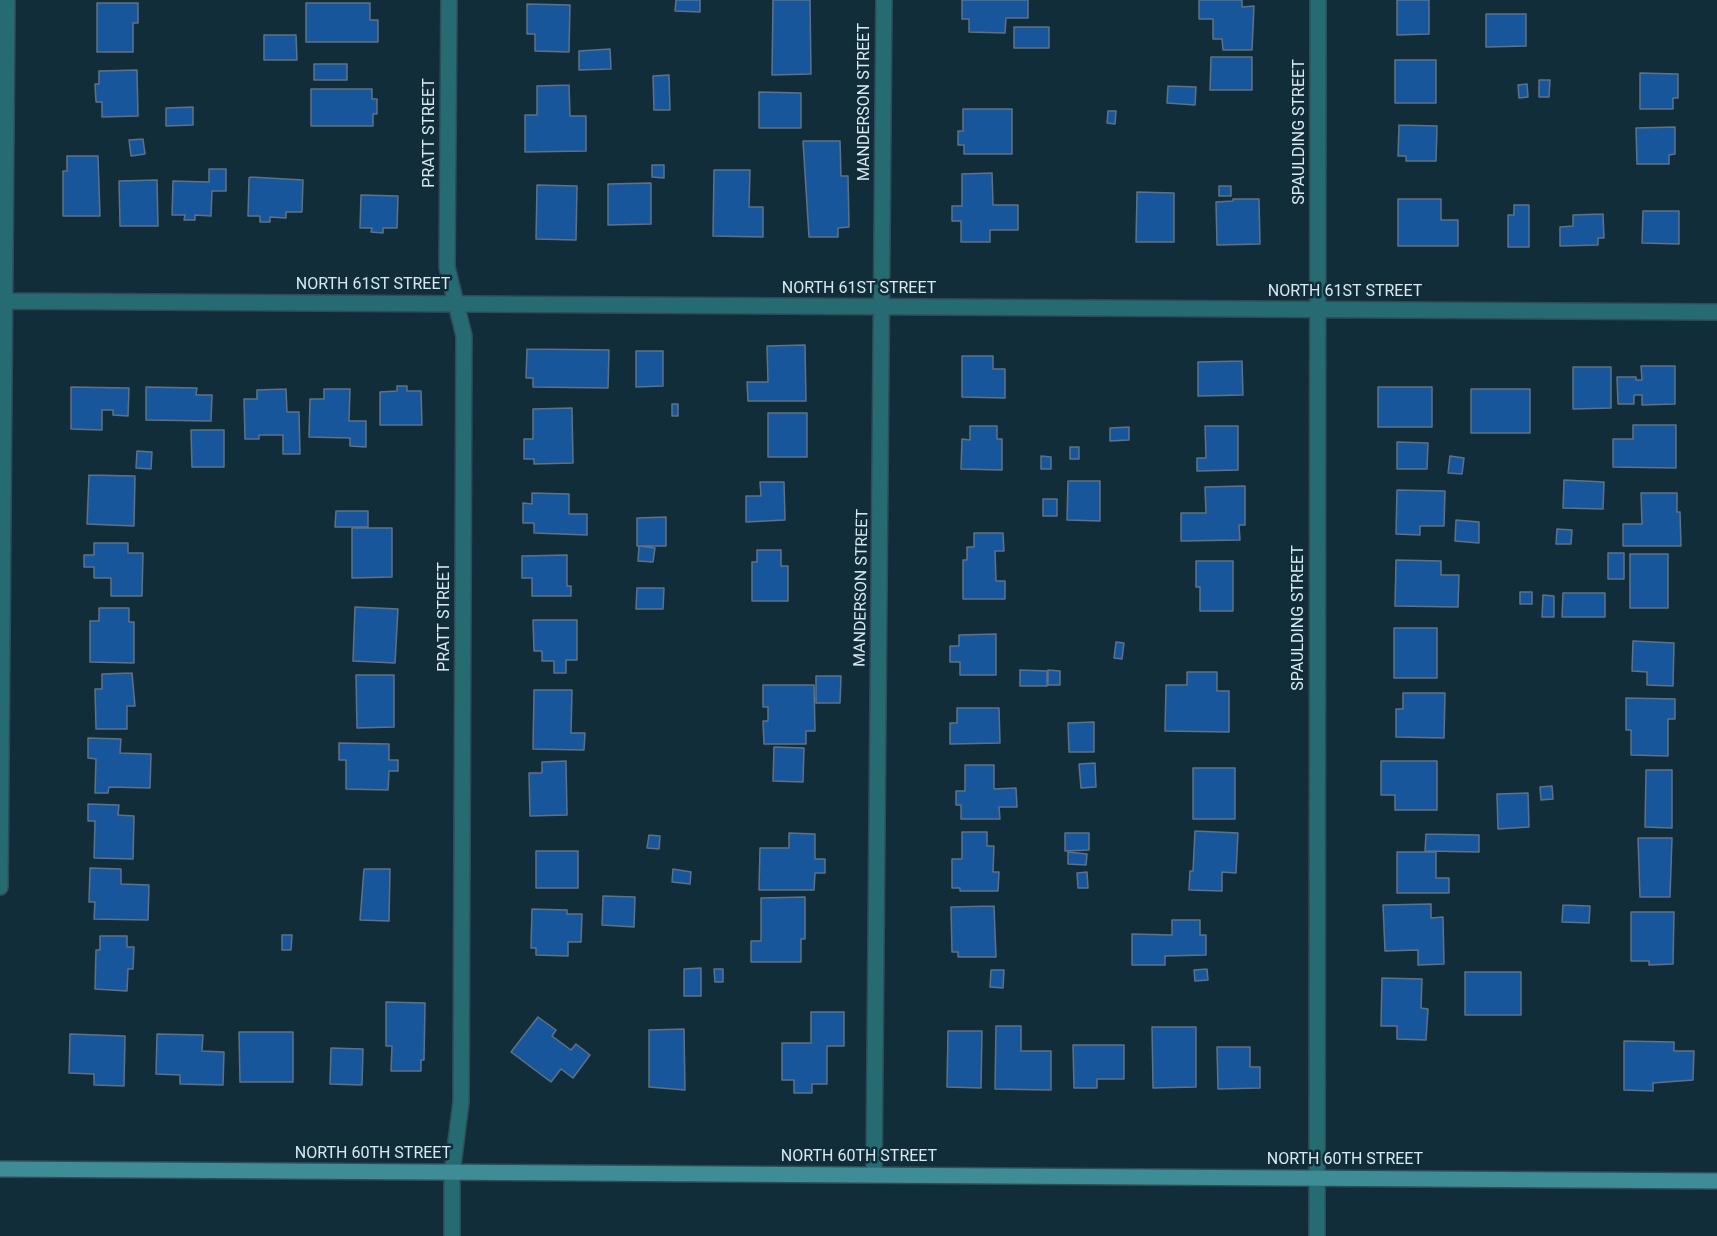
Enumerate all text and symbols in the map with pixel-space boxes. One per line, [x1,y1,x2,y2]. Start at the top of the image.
street label: MANDERSON STREET [855,23,875,181]
street label: SPAULDING STREET [1290,59,1310,205]
street label: PRATT STREET [420,78,440,188]
street label: NORTH 61ST STREET [296,275,450,295]
street label: NORTH 61ST STREET [782,279,936,299]
street label: NORTH 61ST STREET [1268,282,1422,302]
street label: MANDERSON STREET [851,509,873,667]
street label: SPAULDING STREET [1289,545,1309,691]
street label: PRATT STREET [435,562,455,672]
street label: NORTH 60TH STREET [295,1144,451,1164]
street label: NORTH 60TH STREET [781,1147,937,1167]
street label: NORTH 60TH STREET [1267,1150,1423,1170]

